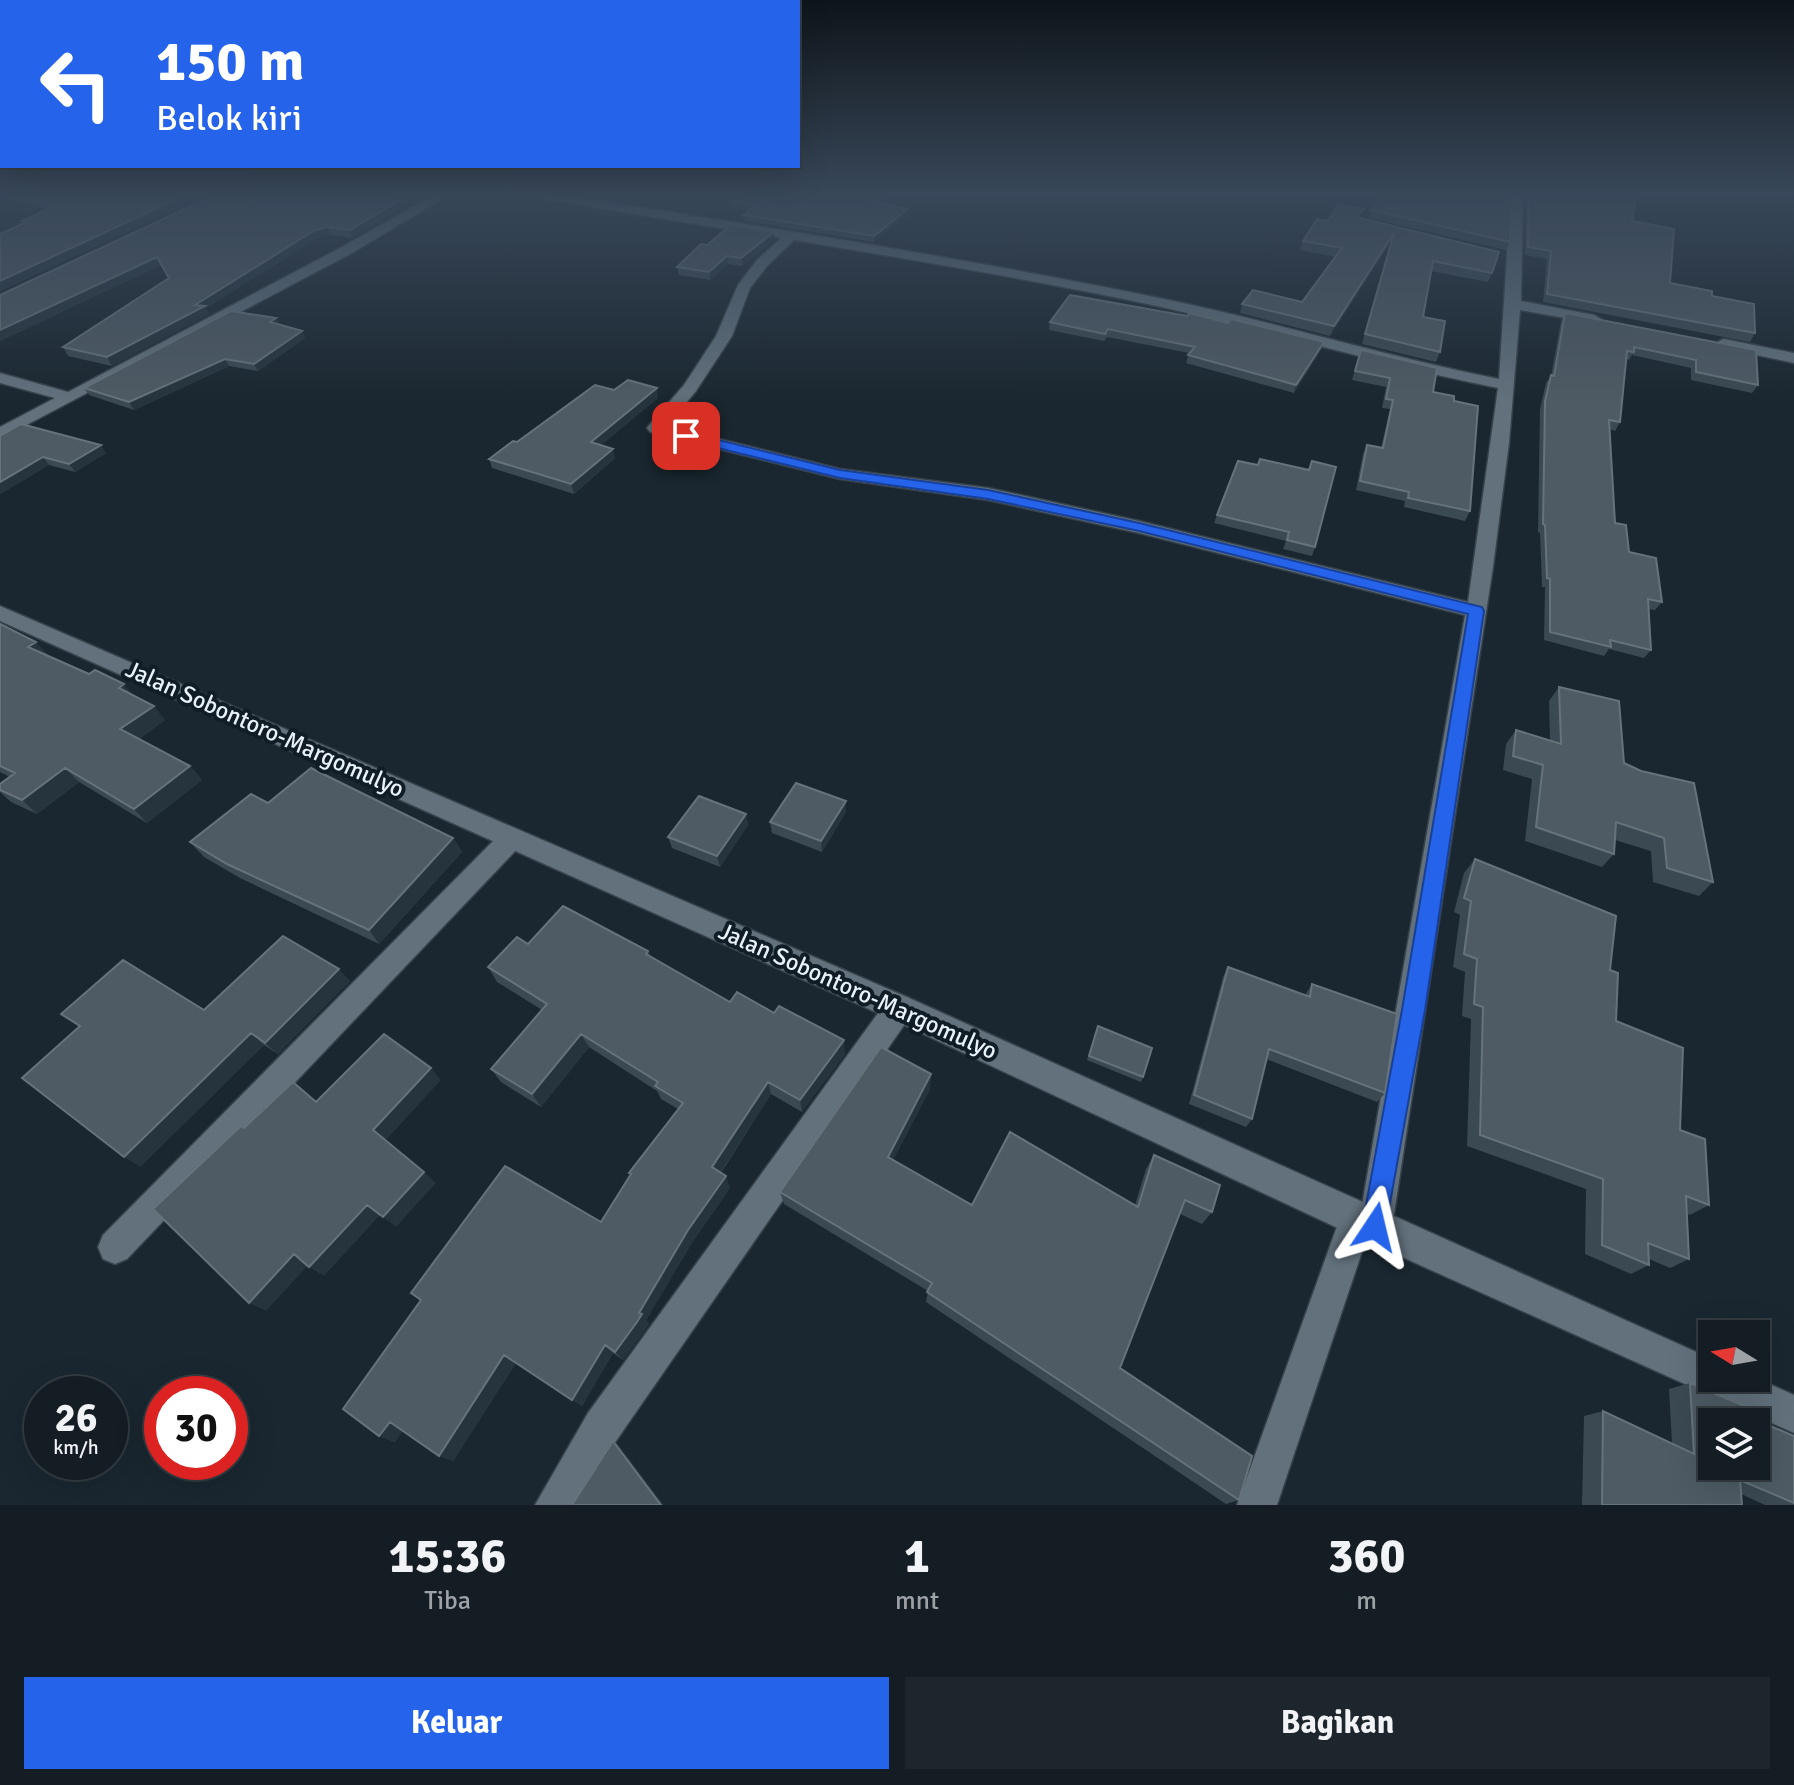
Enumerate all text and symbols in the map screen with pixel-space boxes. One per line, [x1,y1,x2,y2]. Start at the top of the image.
text: 150 m [156,27,304,96]
icon: left [24,32,128,136]
text: Belok kiri [156,96,302,141]
pin [652,402,720,470]
icon: arrive [664,414,708,458]
street label: Jalan Sobontoro-Margomulyo [121,654,409,804]
street label: Jalan Sobontoro-Margomulyo [714,916,1002,1066]
position arrow [1333,1185,1417,1269]
north arrow [1698,1320,1770,1392]
map controls [1698,1320,1770,1480]
speed limit sign: 30 [144,1376,248,1480]
text: 26 [54,1393,98,1443]
button: layers [1698,1408,1770,1480]
text: km/h [53,1435,99,1460]
text: 15:36 [389,1527,506,1586]
text: 1 [904,1527,930,1586]
text: 360 [1328,1527,1405,1586]
text: Tiba [424,1585,471,1617]
text: mnt [895,1585,939,1617]
text: m [1356,1585,1377,1617]
button: Keluar [24,1677,889,1769]
button: Bagikan [905,1677,1770,1769]

